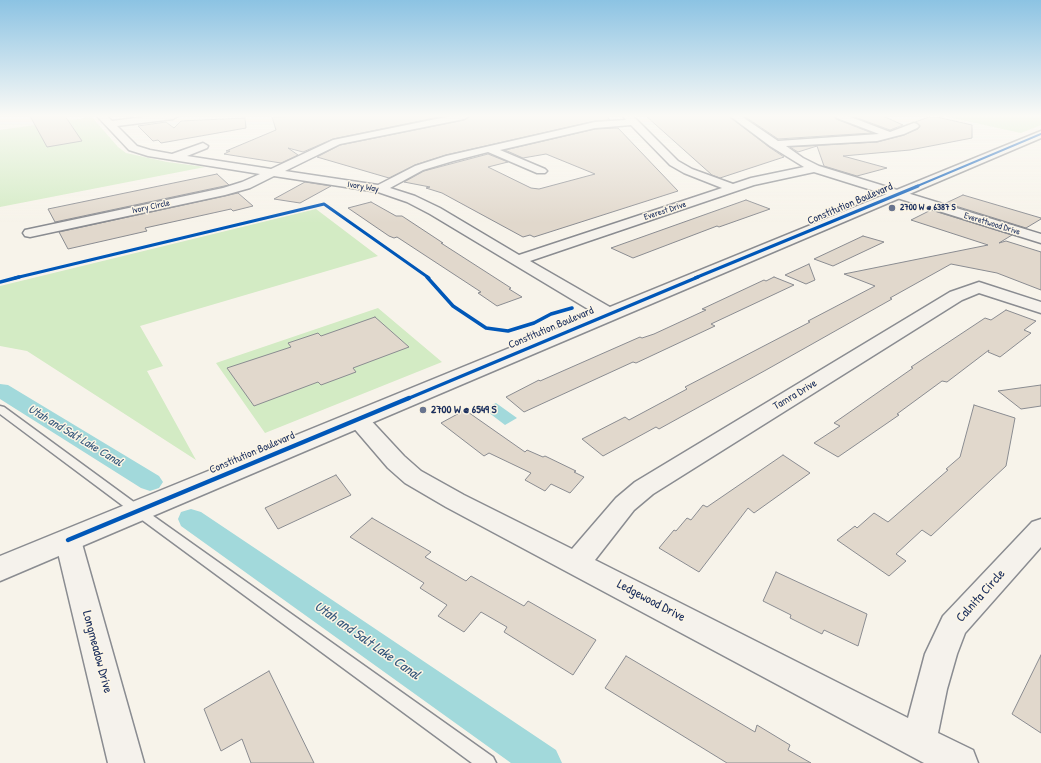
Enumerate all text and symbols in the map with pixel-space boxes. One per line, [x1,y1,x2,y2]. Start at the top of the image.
street label: Ivory Way [347,179,379,195]
street label: Constitution Boulevard [805,180,895,228]
street label: Ivory Circle [131,198,171,216]
street label: Everest Drive [643,199,687,223]
marker: 2700 W @ 6387 S [887,203,897,213]
place label: 2700 W @ 6387 S [900,203,956,213]
street label: Everettwood Drive [963,210,1021,238]
street label: Constitution Boulevard [506,304,596,352]
street label: Tamra Drive [771,377,819,413]
water label: Utah and Salt Lake Canal [25,402,125,470]
place label: 2700 W @ 6549 S [431,403,497,417]
marker: 2700 W @ 6549 S [418,405,428,415]
street label: Constitution Boulevard [207,429,297,477]
street label: Calnita Circle [953,566,1009,626]
street label: Ledgewood Drive [614,576,688,626]
water label: Utah and Salt Lake Canal [311,598,423,684]
street label: Longmeadow Drive [79,609,115,695]

